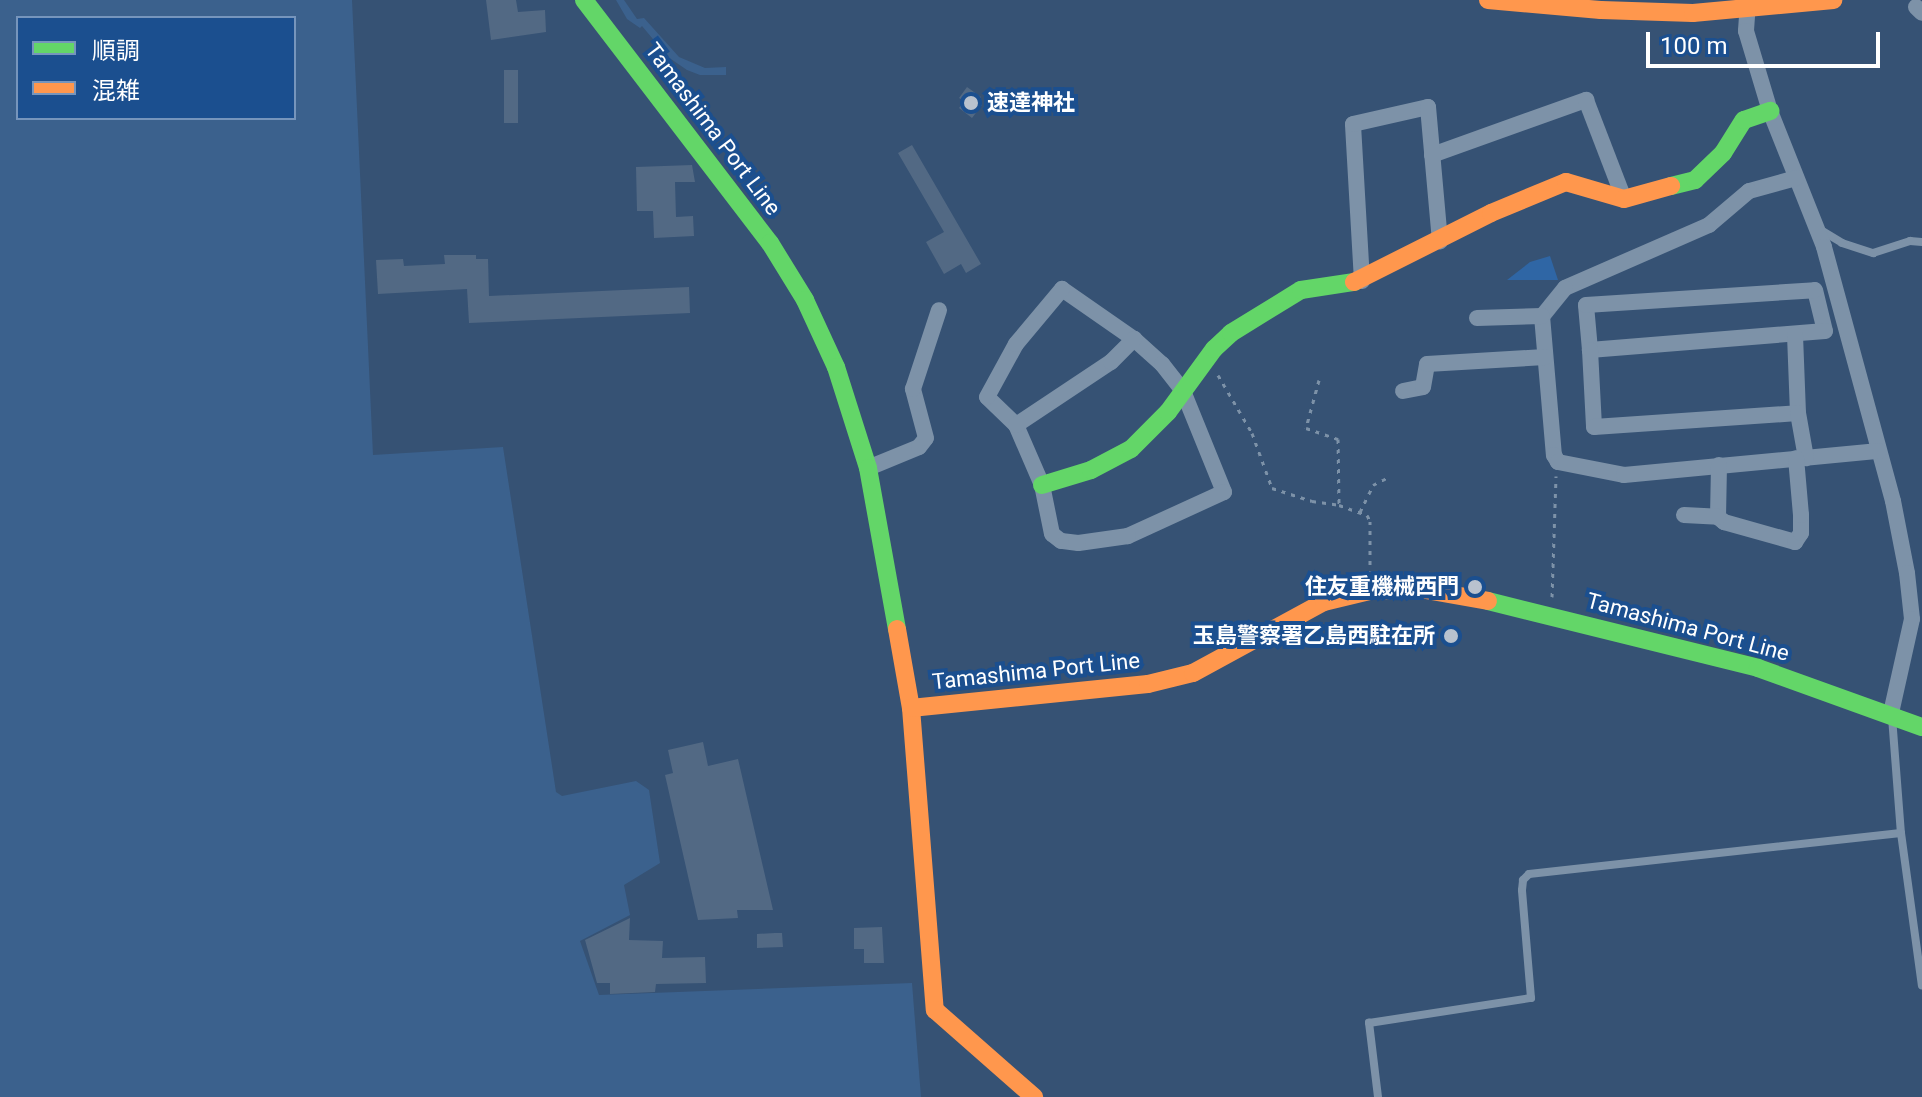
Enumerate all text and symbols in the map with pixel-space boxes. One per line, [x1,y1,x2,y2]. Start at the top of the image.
legend [16,16,296,120]
scale bar [1650,16,1884,66]
text: 100 m [1660,32,1727,60]
text: 順調 [92,37,140,65]
street label: Tamashima Port Line [640,38,786,220]
text: 混雑 [92,77,140,105]
place label: 速達神社 [987,90,1075,116]
marker: 速達神社 [962,94,980,112]
place label: 住友重機械西門 [1305,574,1459,600]
marker: 住友重機械西門 [1466,578,1484,596]
street label: Tamashima Port Line [1584,587,1792,667]
place label: 玉島警察署乙島西駐在所 [1193,623,1435,649]
marker: 玉島警察署乙島西駐在所 [1442,627,1460,645]
street label: Tamashima Port Line [931,647,1141,695]

